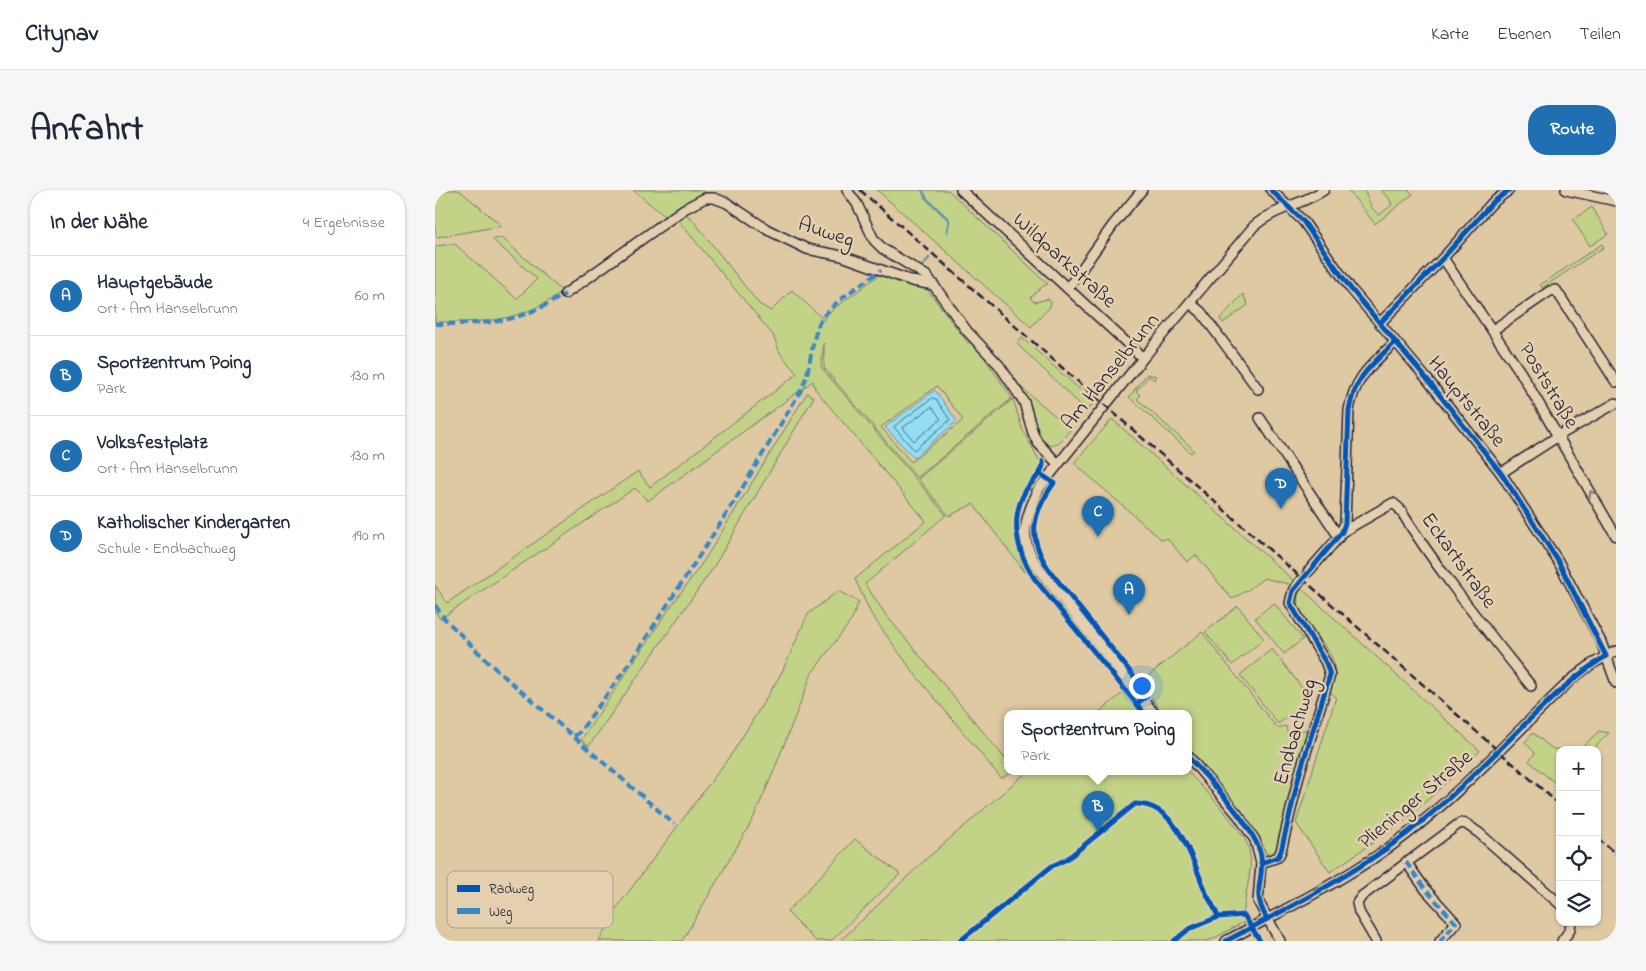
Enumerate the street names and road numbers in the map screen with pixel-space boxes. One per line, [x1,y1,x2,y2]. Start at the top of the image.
street label: Wildparkstraße [1005,206,1123,316]
street label: Auweg [793,210,858,258]
street label: Am Hanselbrunn [1055,307,1167,437]
street label: Poststraße [1511,337,1586,435]
street label: Hauptstraße [1420,350,1513,455]
street label: Eckartstraße [1413,507,1503,616]
street label: Endbachweg [1267,675,1327,789]
street label: Plieninger Straße [1352,743,1482,858]

